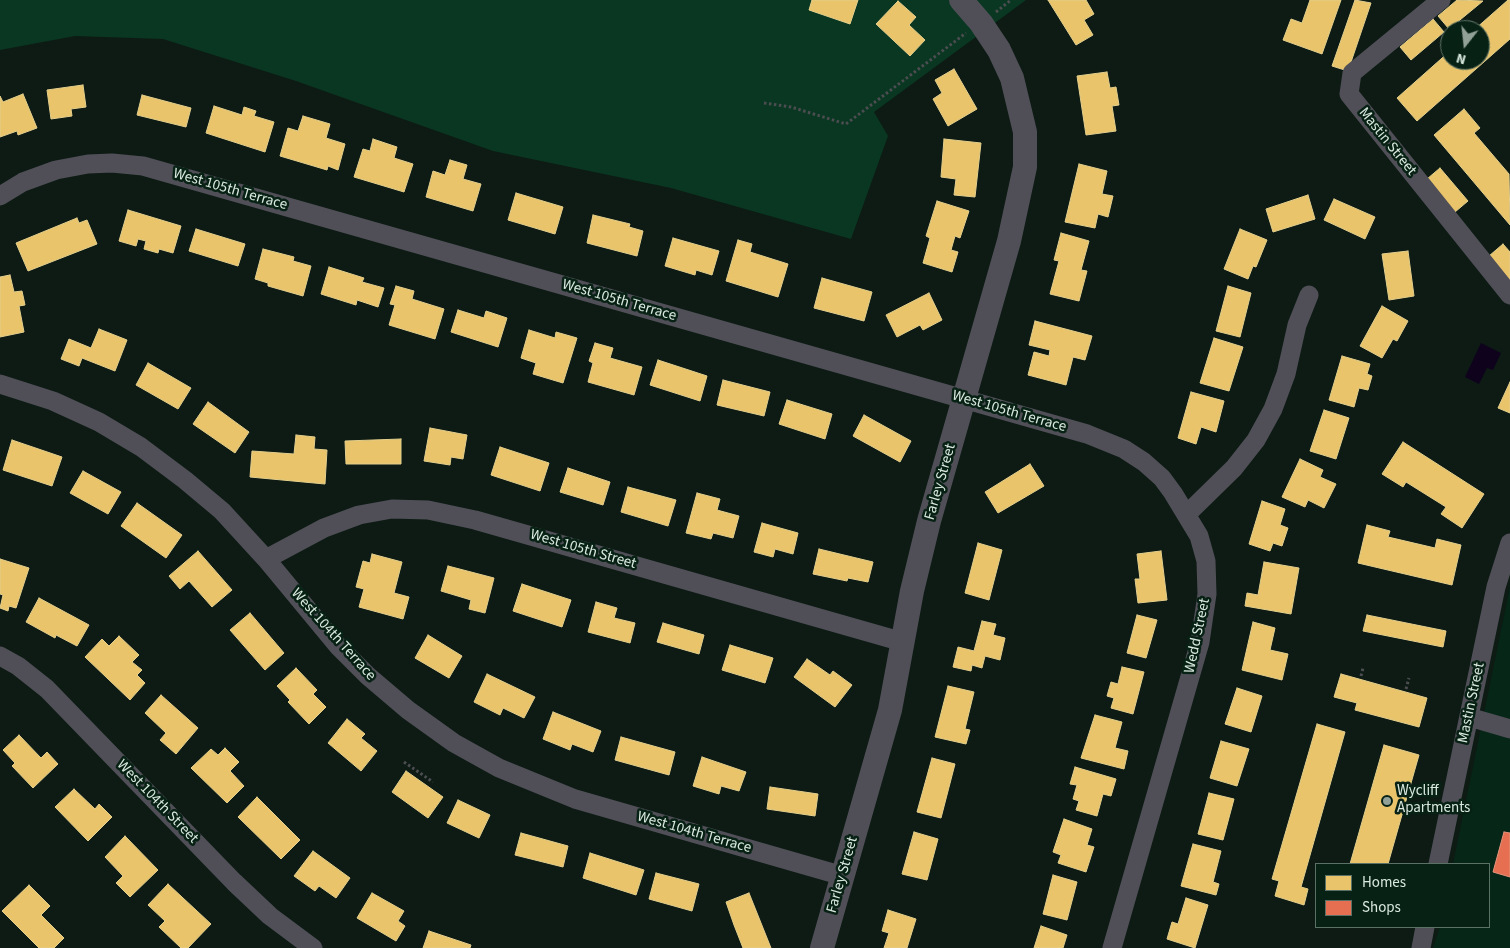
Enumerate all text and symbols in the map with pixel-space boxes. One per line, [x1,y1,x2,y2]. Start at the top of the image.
north arrow [1440,20,1490,70]
text: N [1454,48,1468,69]
street label: Mastin Street [1354,104,1420,180]
street label: West 105th Terrace [171,165,289,215]
street label: West 105th Terrace [560,276,678,326]
street label: West 105th Terrace [950,387,1068,437]
street label: Farley Street [922,442,960,522]
street label: West 105th Street [528,526,638,574]
street label: West 104th Terrace [287,585,379,685]
street label: Wedd Street [1181,597,1215,675]
street label: Mastin Street [1455,661,1489,745]
street label: West 104th Street [113,756,201,848]
place label: Wycliff Apartments [1397,783,1470,818]
marker: Wycliff Apartments [1381,795,1393,807]
street label: West 104th Terrace [635,808,753,858]
street label: Farley Street [824,835,862,915]
legend [1315,863,1490,928]
text: Homes [1362,872,1406,893]
text: Shops [1362,897,1401,918]

